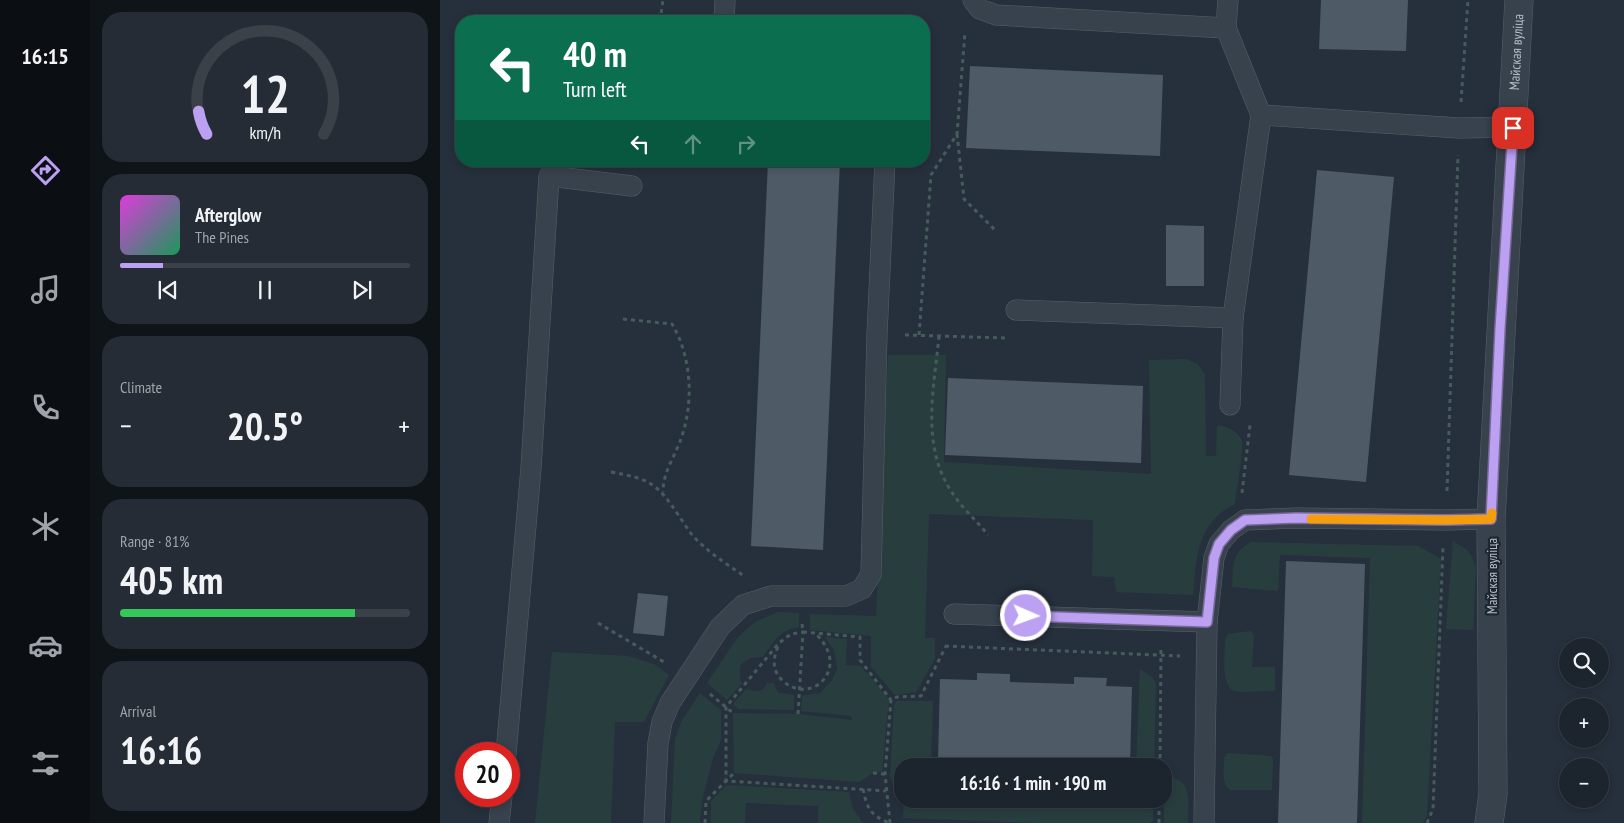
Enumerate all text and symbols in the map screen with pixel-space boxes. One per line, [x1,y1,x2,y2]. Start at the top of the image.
street label: Майская вуліца [1505,13,1527,91]
text: 40 m [563,31,627,77]
icon: left [480,35,545,100]
text: 16:15 [21,42,69,70]
text: 12 [240,60,290,127]
text: Turn left [563,75,627,103]
pin [1492,107,1534,149]
icon: arrive [1499,114,1527,142]
text: km/h [249,121,281,144]
icon: left [626,130,654,158]
icon: ahead [679,130,707,158]
icon: right [732,130,760,158]
icon: directions [28,153,63,188]
text: Afterglow [195,203,261,227]
text: The Pines [195,227,249,247]
icon: music [28,272,63,307]
icon: previous [154,276,182,304]
icon: pause [251,276,279,304]
icon: next [348,276,376,304]
text: Climate [120,377,162,397]
icon: phone [28,390,63,425]
text: 20.5° [227,401,303,450]
text: − [120,407,132,444]
text: + [398,407,410,444]
icon: climate [28,509,63,544]
text: Range · 81% [120,531,189,551]
street label: Майская вуліца [1483,538,1501,614]
text: 405 km [120,555,223,604]
position arrow [999,589,1051,641]
icon: car [28,628,63,663]
map controls [1559,638,1609,808]
button: search [1559,638,1609,688]
button: + [1559,698,1609,748]
text: Arrival [120,701,156,721]
text: 16:16 [120,725,202,774]
speed limit sign: 20 [455,742,520,807]
icon: filters [28,746,63,781]
button: − [1559,758,1609,808]
text: 16:16 · 1 min · 190 m [960,771,1106,795]

